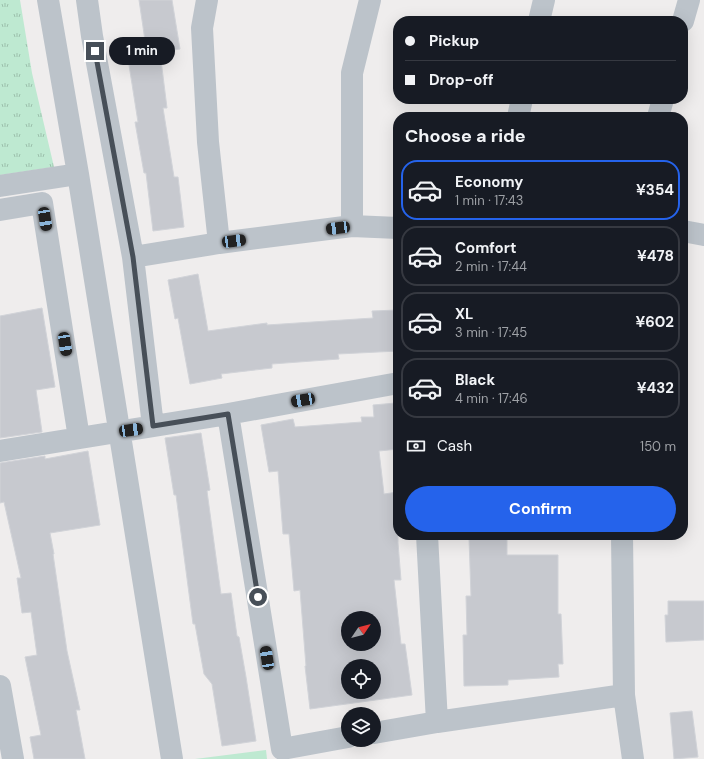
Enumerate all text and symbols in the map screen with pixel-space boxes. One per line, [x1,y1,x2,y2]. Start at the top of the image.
text: Pickup [429,31,479,51]
callout: 1 min [109,37,175,65]
route end [86,42,104,60]
text: 1 min [126,42,158,59]
text: Drop-off [429,70,494,90]
text: Choose a ride [405,124,526,148]
icon: car [407,172,443,208]
text: Economy [455,172,523,192]
text: ¥354 [636,180,674,200]
text: 1 min · 17:43 [455,192,523,209]
car [37,206,53,232]
car [325,221,351,235]
car [221,234,247,248]
icon: car [407,238,443,274]
text: Comfort [455,238,516,258]
text: ¥478 [637,246,674,266]
text: 2 min · 17:44 [455,258,527,275]
icon: car [407,304,443,340]
text: XL [455,304,473,324]
text: ¥602 [636,312,674,332]
text: 3 min · 17:45 [455,324,527,341]
car [57,331,73,357]
icon: car [407,370,443,406]
text: Black [455,370,495,390]
text: ¥432 [637,378,674,398]
text: 4 min · 17:46 [455,390,528,407]
car [290,392,316,408]
car [118,422,144,438]
icon: cash [405,435,427,457]
text: Cash [437,436,472,456]
text: 150 m [640,438,676,455]
button: Confirm [405,486,676,532]
route start [249,588,267,606]
north arrow [341,611,381,651]
map controls [341,611,381,747]
car [259,645,275,671]
button: locate [341,659,381,699]
button: layers [341,707,381,747]

